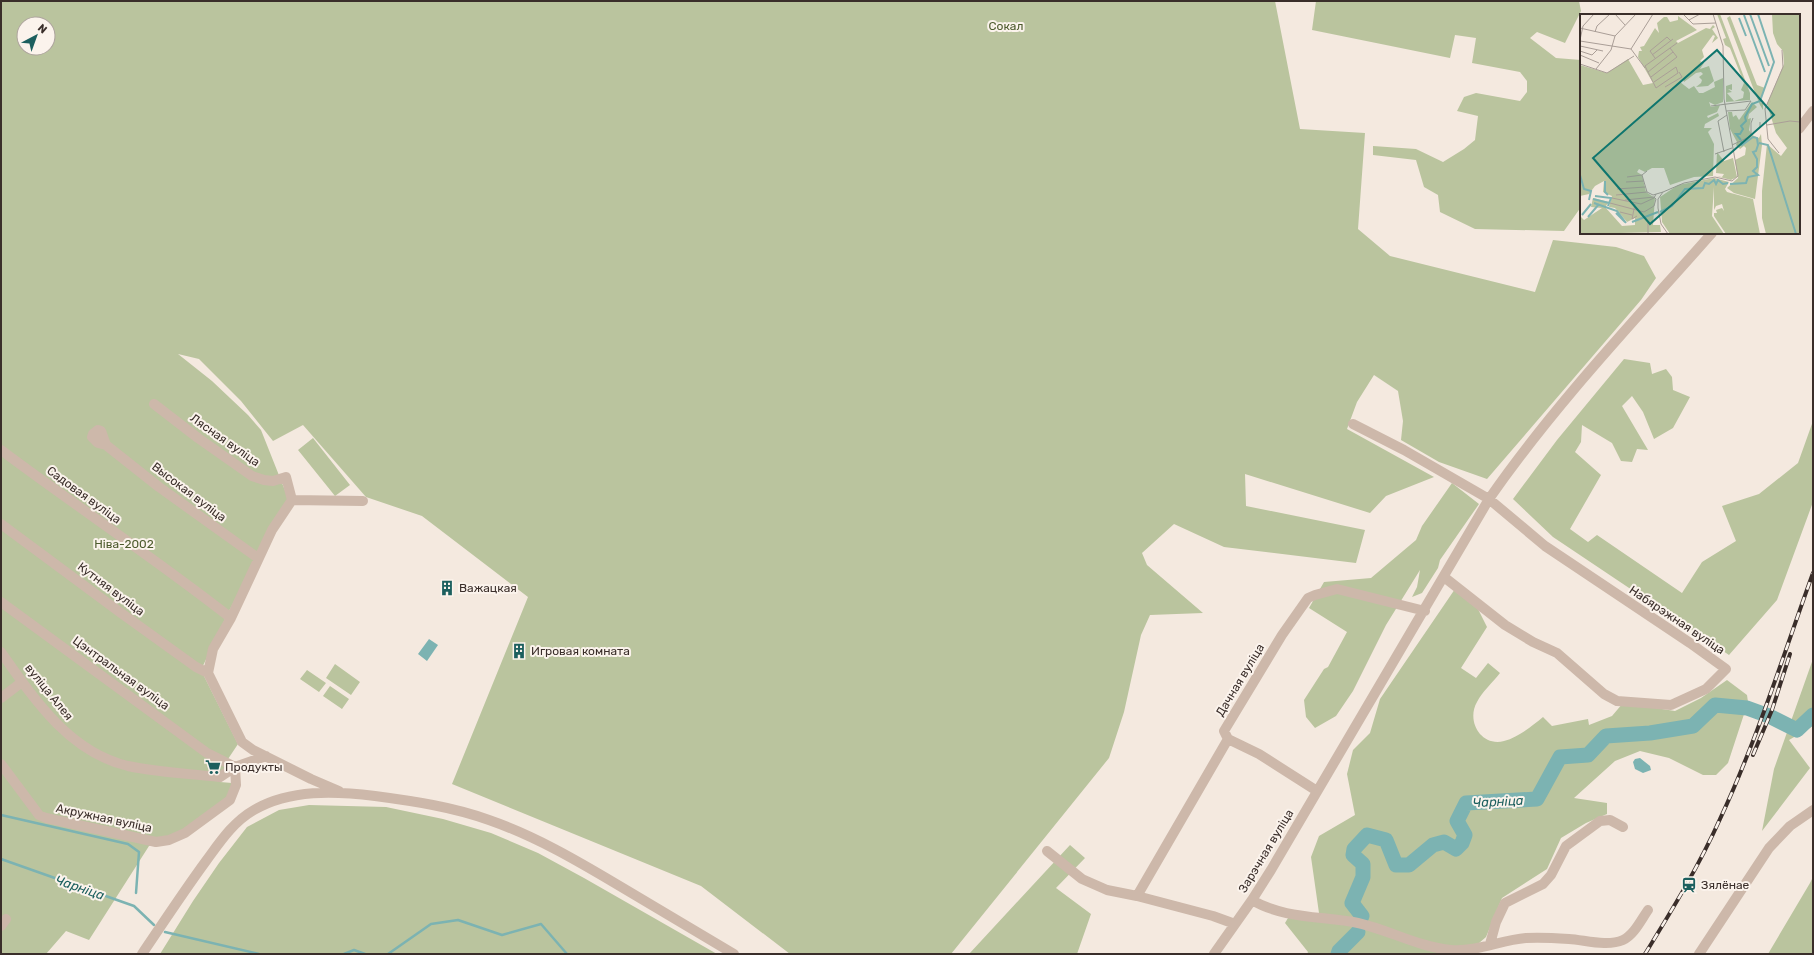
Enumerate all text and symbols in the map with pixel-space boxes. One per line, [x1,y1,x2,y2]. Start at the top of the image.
inset map [1580,14,1800,234]
north arrow [16,16,56,56]
park label: Сокал [989,19,1023,33]
text: N [35,21,50,36]
street label: Лясная вуліца [187,411,263,469]
street label: Высокая вуліца [149,460,229,524]
street label: Садовая вуліца [44,463,124,527]
park label: Ніва-2002 [94,537,154,551]
street label: Кутняя вуліца [75,559,147,619]
building icon: Важацкая [438,579,456,597]
place label: Важацкая [459,581,517,595]
street label: Набярэжная вуліца [1627,583,1727,657]
street label: Цэнтральная вуліца [70,633,172,713]
street label: Дачная вуліца [1213,641,1267,719]
building icon: Игровая комната [510,642,528,660]
place label: Игровая комната [531,644,630,658]
street label: вуліца Алея [22,661,76,723]
supermarket icon: Продукты [204,758,222,776]
place label: Продукты [225,760,282,774]
water label: Чарніца [1472,793,1524,810]
street label: Акружная вуліца [55,801,153,835]
street label: Зарэчная вуліца [1236,807,1296,895]
water label: Чарніца [53,872,107,903]
station icon: Зялёнае [1680,876,1698,894]
place label: Зялёнае [1701,878,1750,892]

